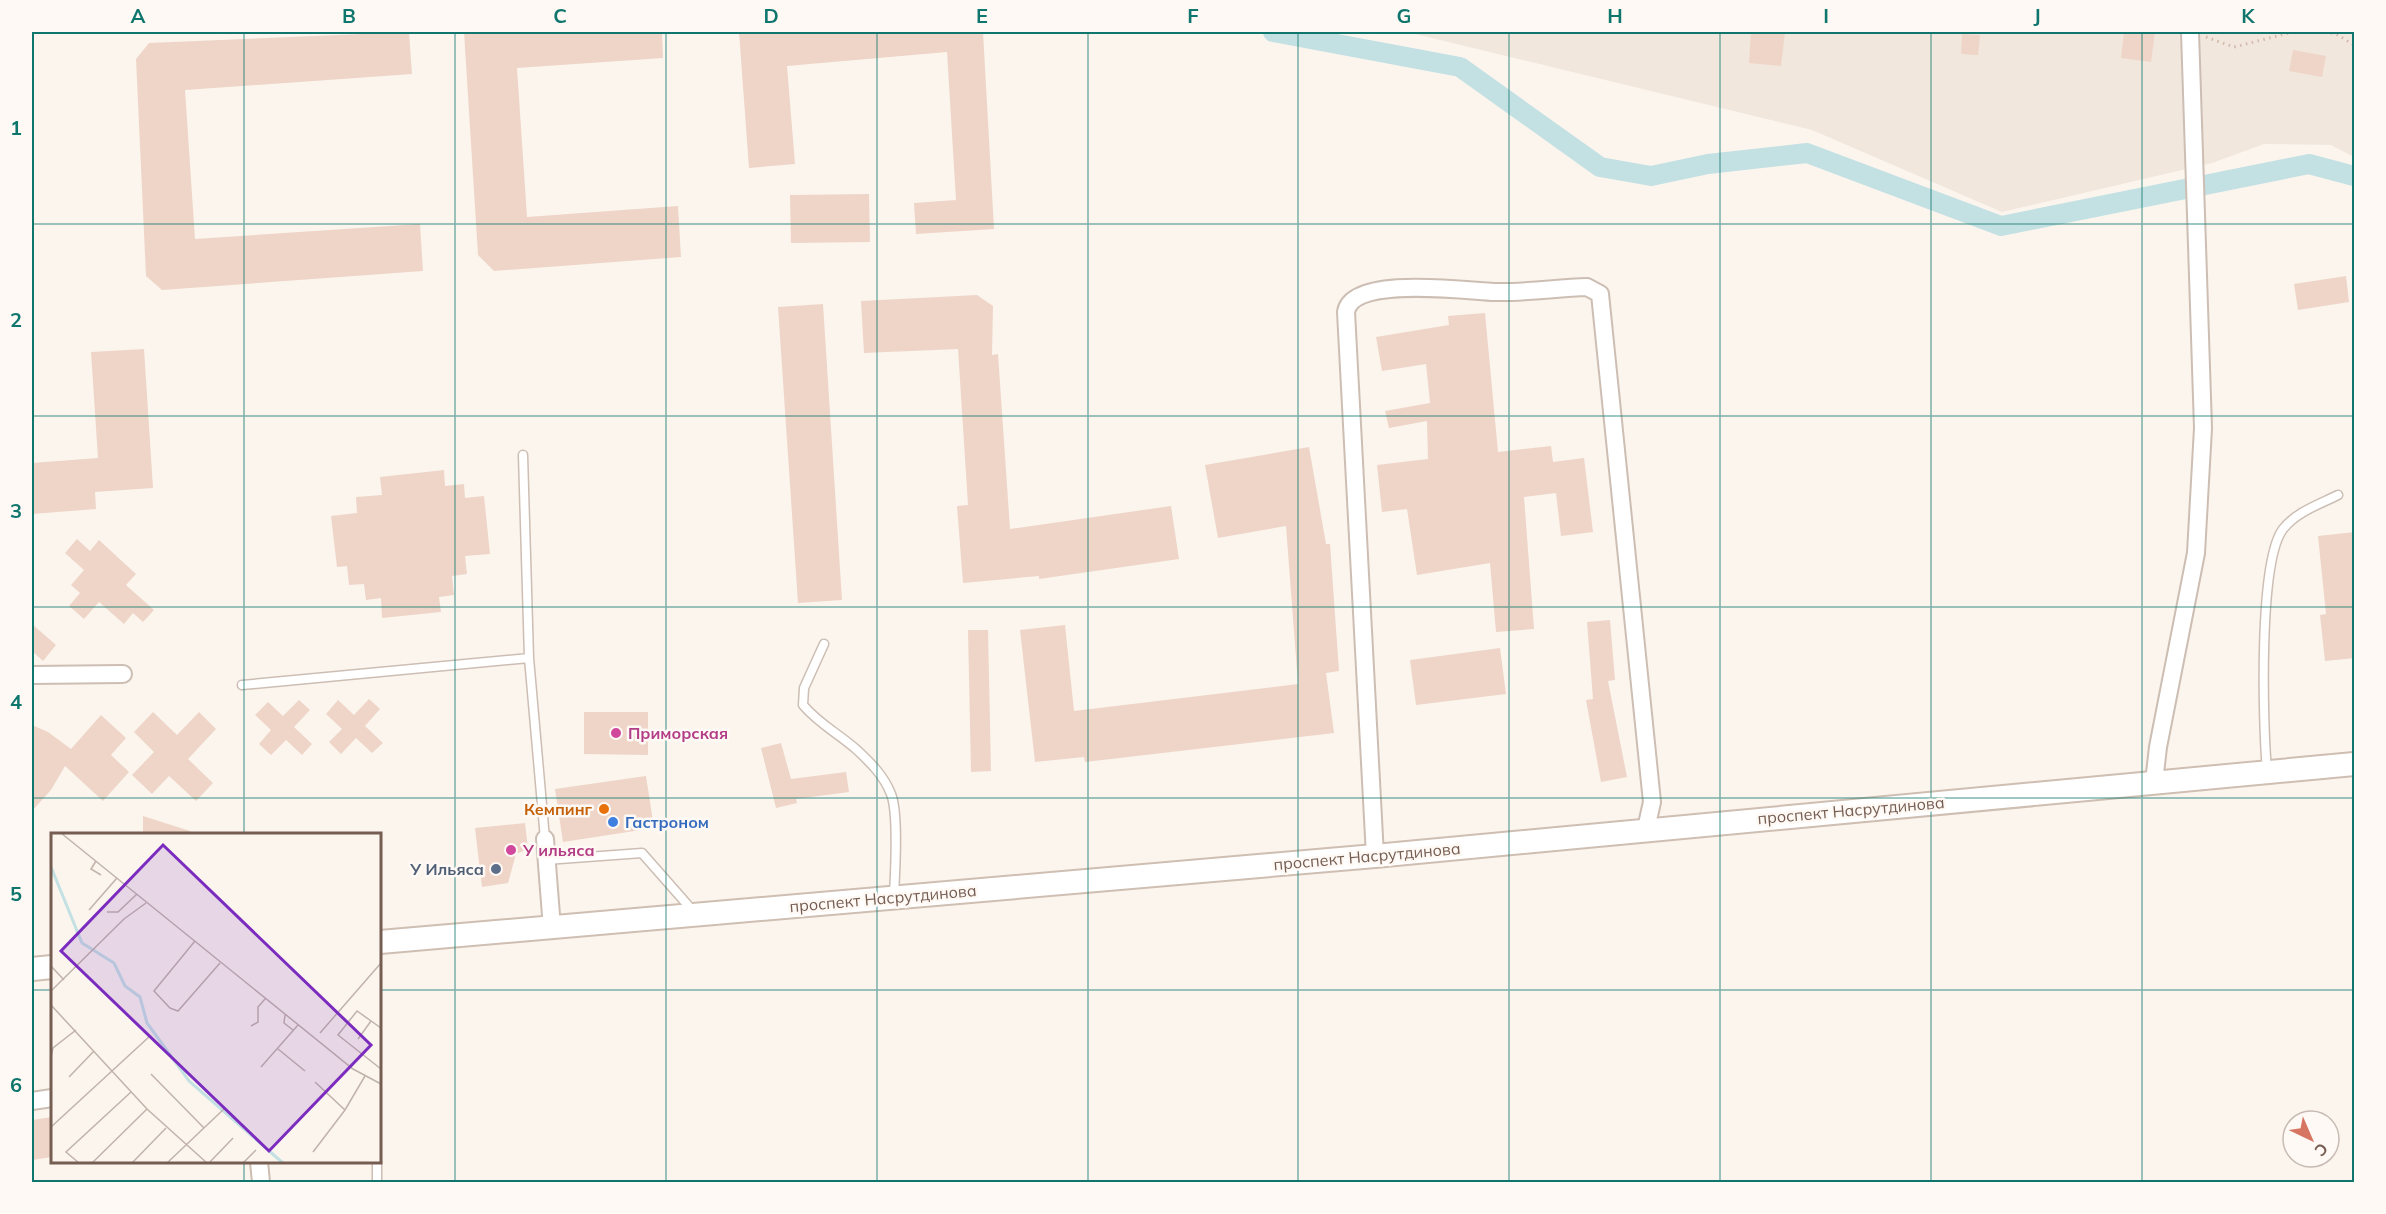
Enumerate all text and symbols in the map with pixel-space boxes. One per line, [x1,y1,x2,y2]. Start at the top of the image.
text: A [131,3,146,28]
text: B [342,3,356,28]
text: C [553,3,567,28]
text: D [763,3,779,28]
text: E [976,3,988,28]
text: F [1187,3,1199,28]
text: G [1397,3,1411,28]
text: H [1607,3,1623,28]
text: I [1823,3,1829,28]
text: J [2033,3,2041,28]
text: K [2241,3,2255,28]
text: 1 [10,115,22,140]
text: 2 [10,307,22,332]
text: 3 [10,498,22,523]
text: 4 [10,689,22,714]
place label: Приморская [628,723,728,743]
marker: Приморская [609,726,623,740]
street label: проспект Насрутдинова [1757,792,1945,828]
place label: Кемпинг [524,799,593,819]
marker: Кемпинг [597,802,611,816]
place label: Гастроном [625,812,709,832]
marker: Гастроном [606,815,620,829]
inset map [51,833,381,1163]
street label: проспект Насрутдинова [1273,838,1461,874]
place label: У ильяса [522,840,595,860]
marker: У ильяса [504,843,518,857]
place label: У Ильяса [409,859,484,879]
marker: У Ильяса [489,862,503,876]
street label: проспект Насрутдинова [789,880,977,916]
text: 5 [10,881,22,906]
text: 6 [10,1072,22,1097]
north arrow [2281,1109,2341,1169]
text: С [2311,1139,2332,1161]

